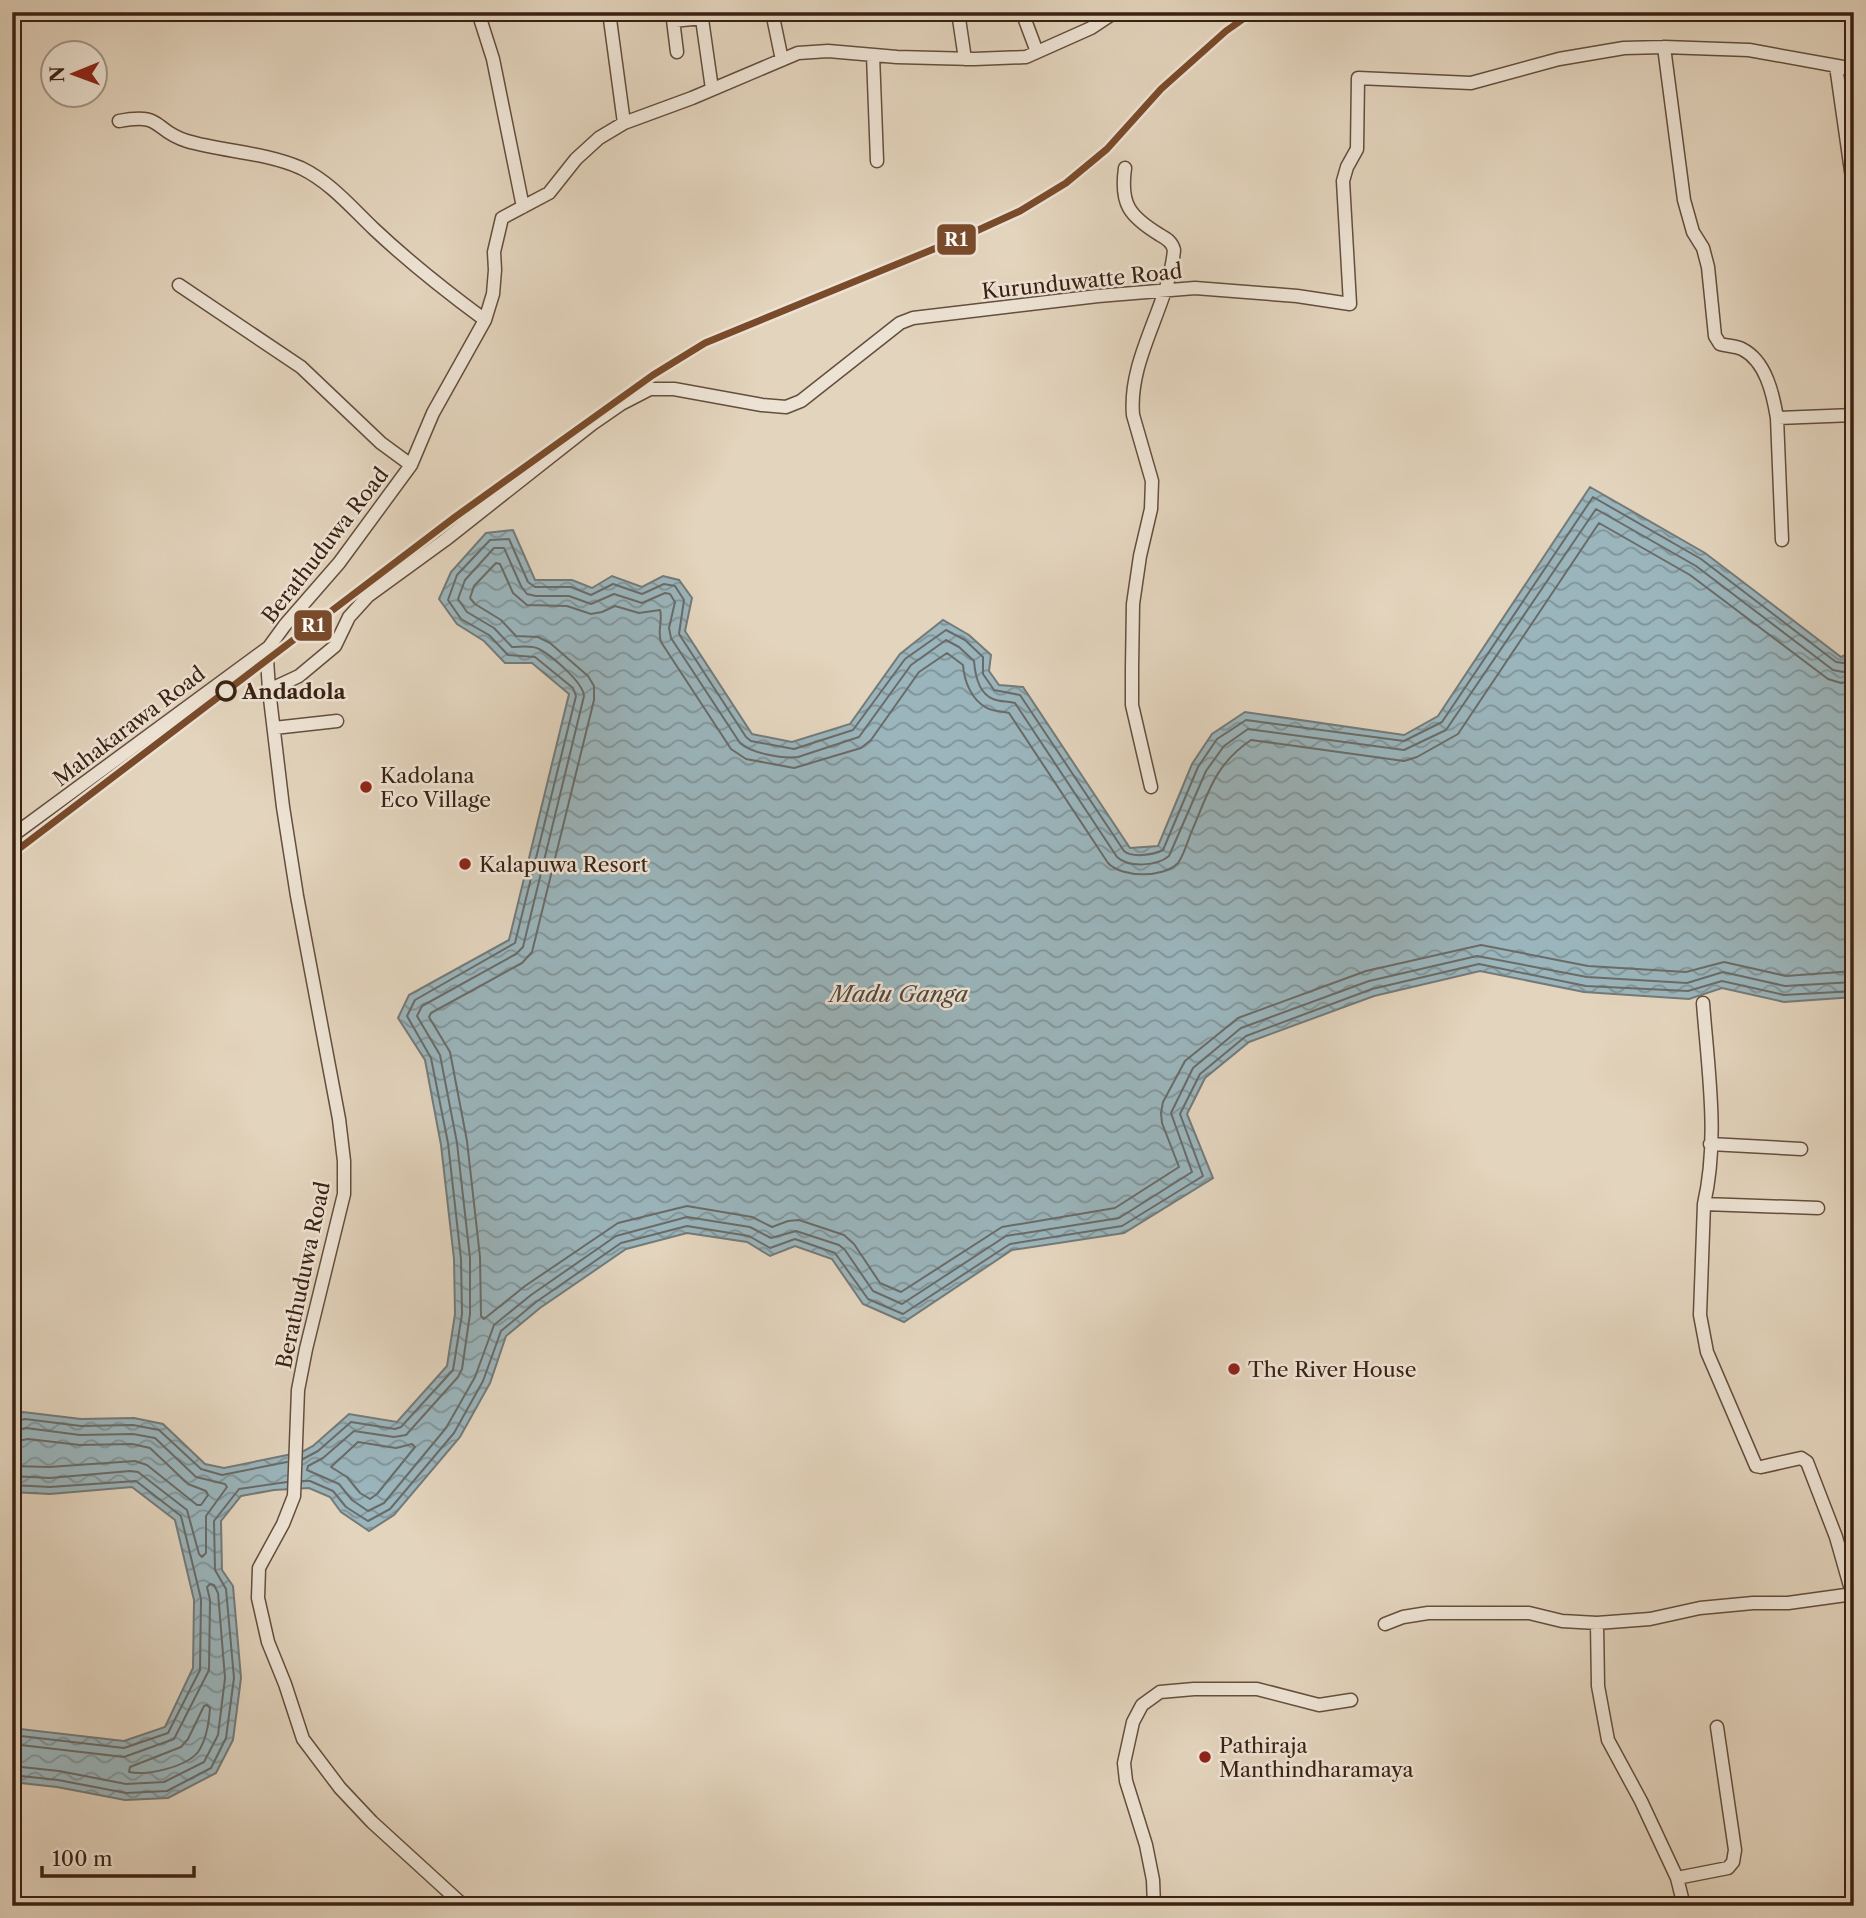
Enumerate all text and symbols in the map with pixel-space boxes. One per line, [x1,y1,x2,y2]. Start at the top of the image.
north arrow [38,38,108,108]
text: N [46,66,69,83]
line badge: R1 [936,223,977,256]
text: R1 [944,228,968,251]
street label: Kurunduwatte Road [980,258,1184,304]
street label: Berathuduwa Road [257,462,394,628]
line badge: R1 [293,609,333,642]
text: R1 [301,614,325,637]
street label: Mahakarawa Road [48,661,210,791]
place label: Andadola [241,679,347,704]
marker: Andadola [216,681,236,701]
place label: Kadolana Eco Village [380,763,491,812]
marker: Kadolana Eco Village [358,779,374,795]
place label: Kalapuwa Resort [479,852,648,877]
marker: Kalapuwa Resort [457,856,473,872]
water label: Madu Ganga [827,980,969,1008]
street label: Berathuduwa Road [271,1179,335,1371]
place label: The River House [1248,1357,1417,1382]
marker: The River House [1226,1361,1242,1377]
place label: Pathiraja Manthindharamaya [1219,1733,1414,1782]
marker: Pathiraja Manthindharamaya [1197,1749,1213,1765]
scale bar [42,1834,194,1878]
text: 100 m [52,1846,113,1871]

